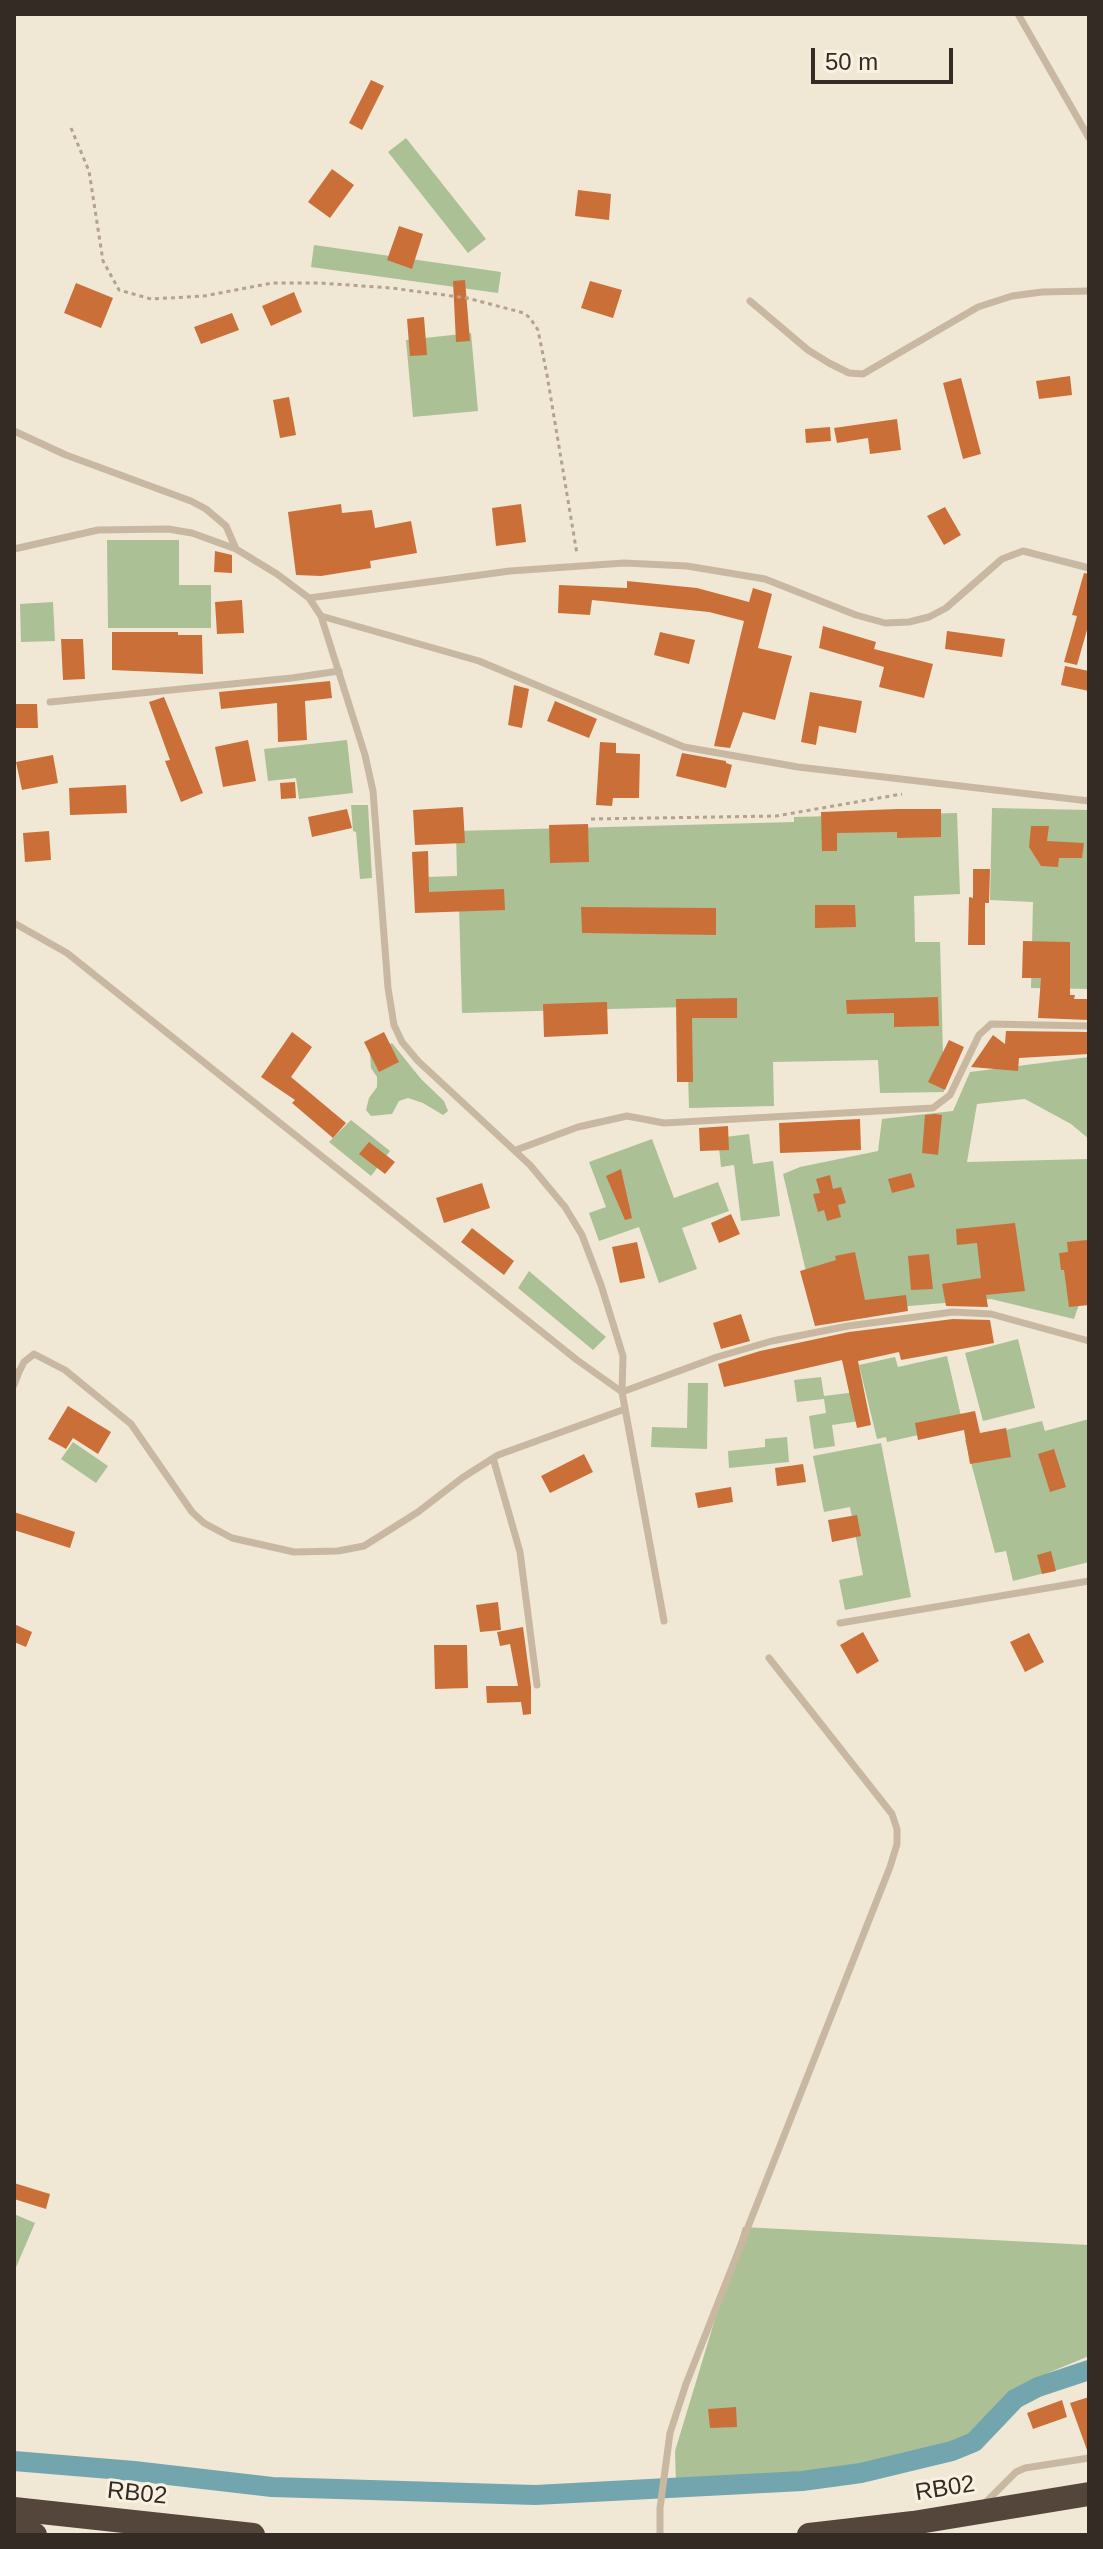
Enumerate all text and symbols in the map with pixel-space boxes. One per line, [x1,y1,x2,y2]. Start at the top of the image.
scale bar [815,32,957,82]
text: 50 m [825,48,878,75]
street label: RB02 [913,2470,977,2508]
street label: RB02 [106,2477,168,2511]

